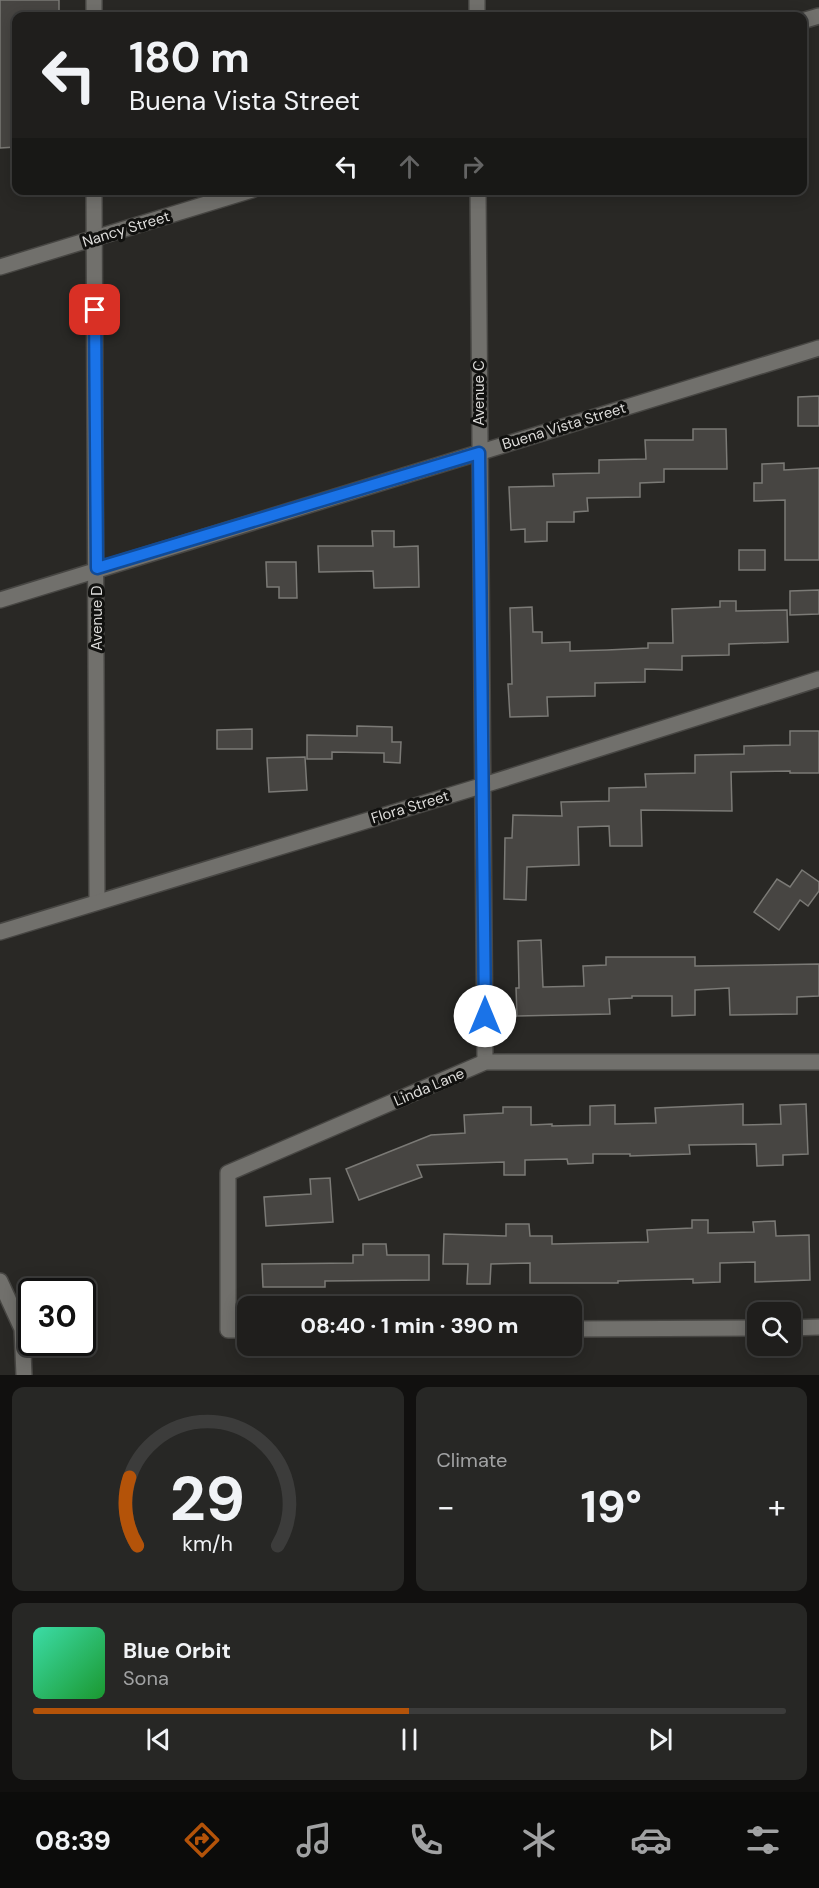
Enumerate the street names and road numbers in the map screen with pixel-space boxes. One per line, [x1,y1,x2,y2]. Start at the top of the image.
street label: Nancy Street [80,206,172,252]
street label: Avenue C [469,360,489,426]
street label: Buena Vista Street [500,398,628,454]
street label: Avenue D [87,585,107,651]
street label: Flora Street [369,786,452,828]
street label: Linda Lane [391,1063,467,1111]

